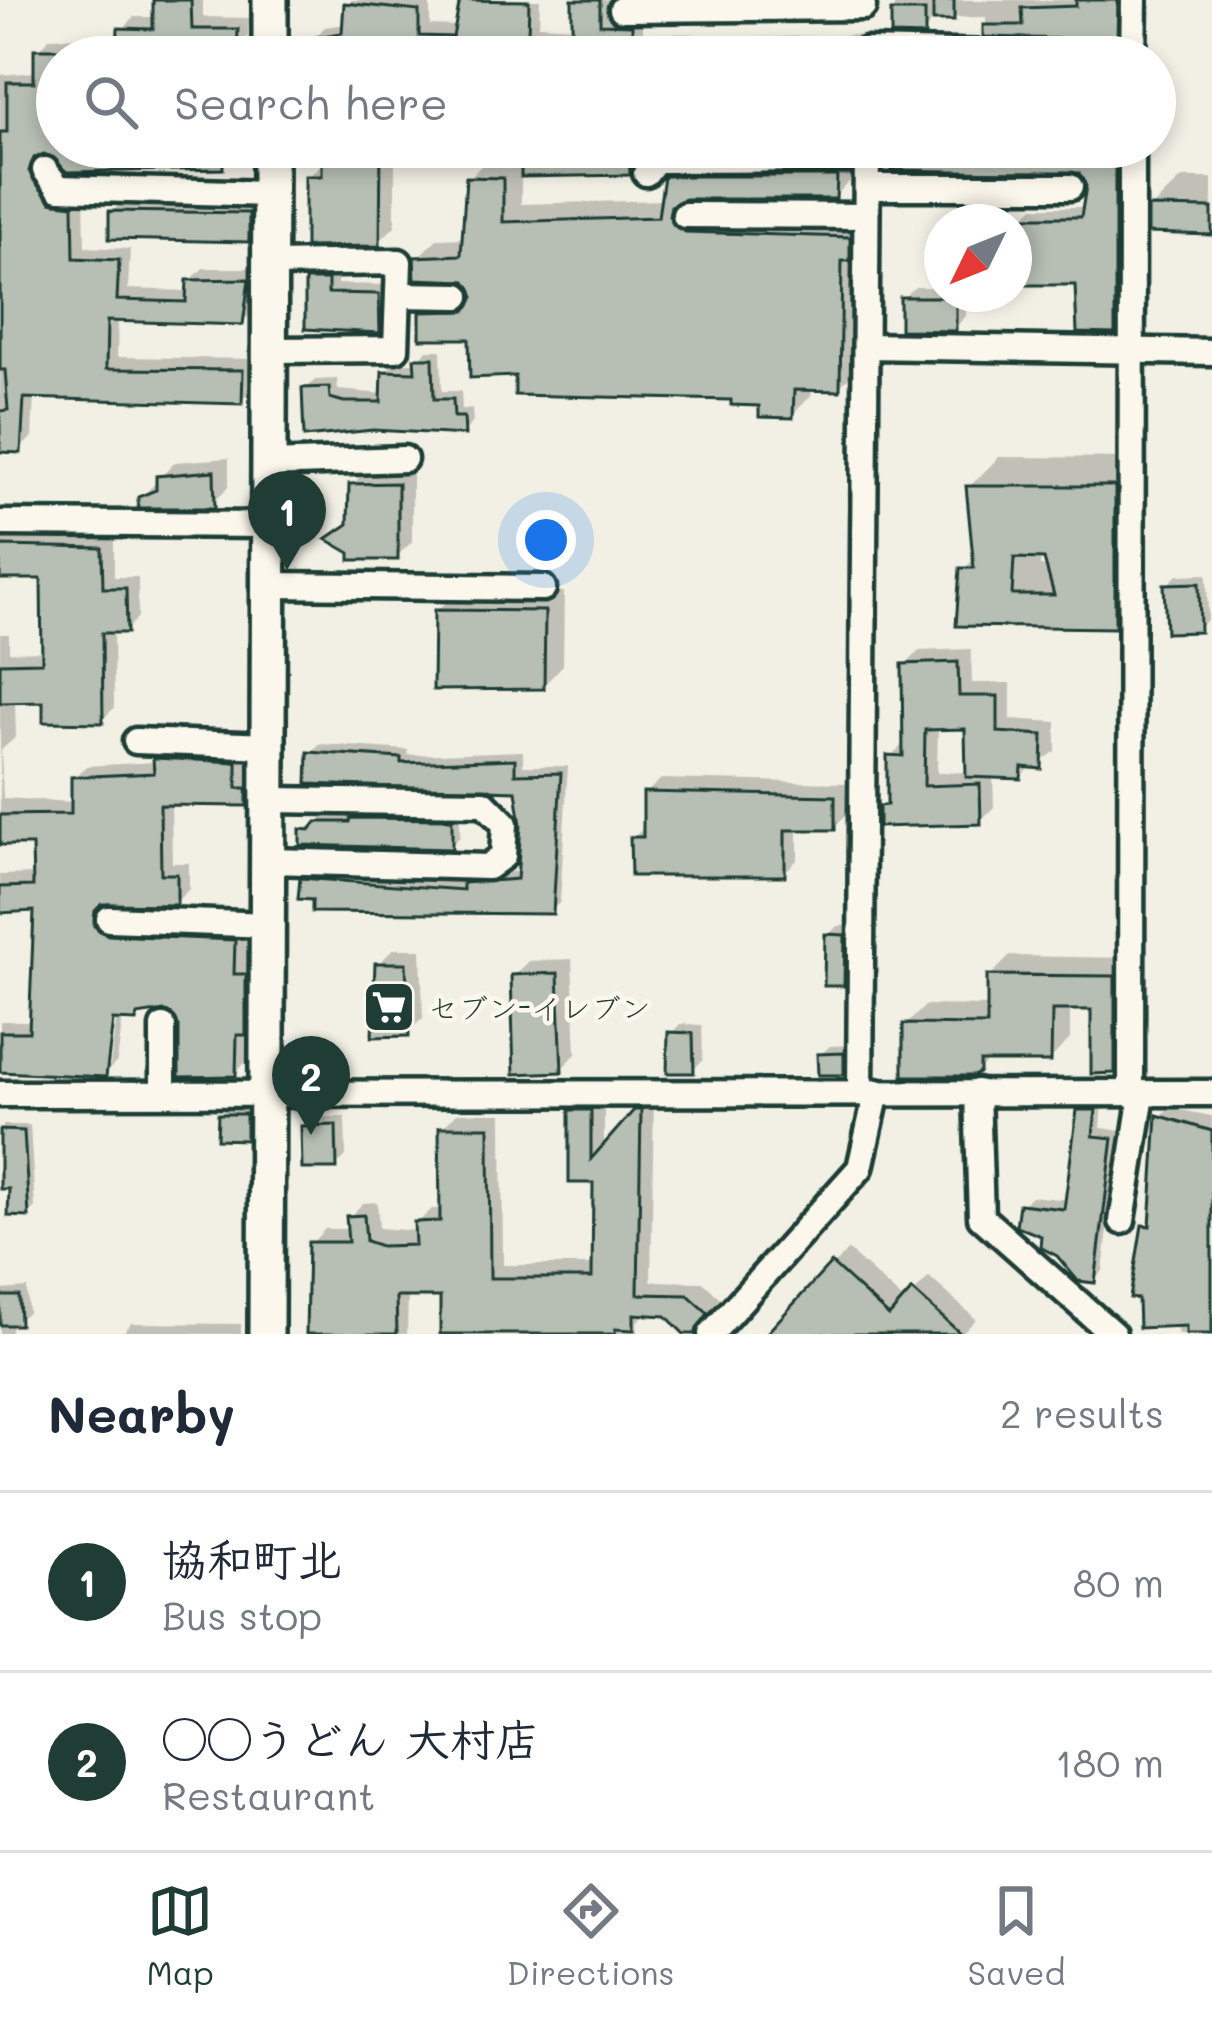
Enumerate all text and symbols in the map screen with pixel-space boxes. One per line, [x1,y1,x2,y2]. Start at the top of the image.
search box [36,36,1176,168]
icon: search [78,69,144,135]
text: Search here [174,73,448,131]
north arrow [924,204,1032,312]
pin: 1 [248,471,326,570]
your location [516,510,576,570]
supermarket icon: セブン-イレブン [361,979,417,1035]
place label: セブン-イレブン [428,987,651,1027]
pin: 2 [272,1036,350,1135]
text: Nearby [48,1379,235,1446]
text: 2 results [1000,1387,1164,1438]
text: 協和町北 [162,1529,342,1587]
text: 1 [78,1556,96,1607]
text: 80 m [1073,1556,1164,1607]
text: Bus stop [162,1589,322,1640]
text: ◯◯うどん 大村店 [162,1709,540,1767]
text: 2 [76,1736,98,1787]
text: 180 m [1055,1736,1164,1787]
text: Restaurant [162,1769,376,1820]
tab: Map [147,1878,214,1993]
tab: Directions [507,1878,674,1993]
tab: Saved [968,1878,1065,1993]

